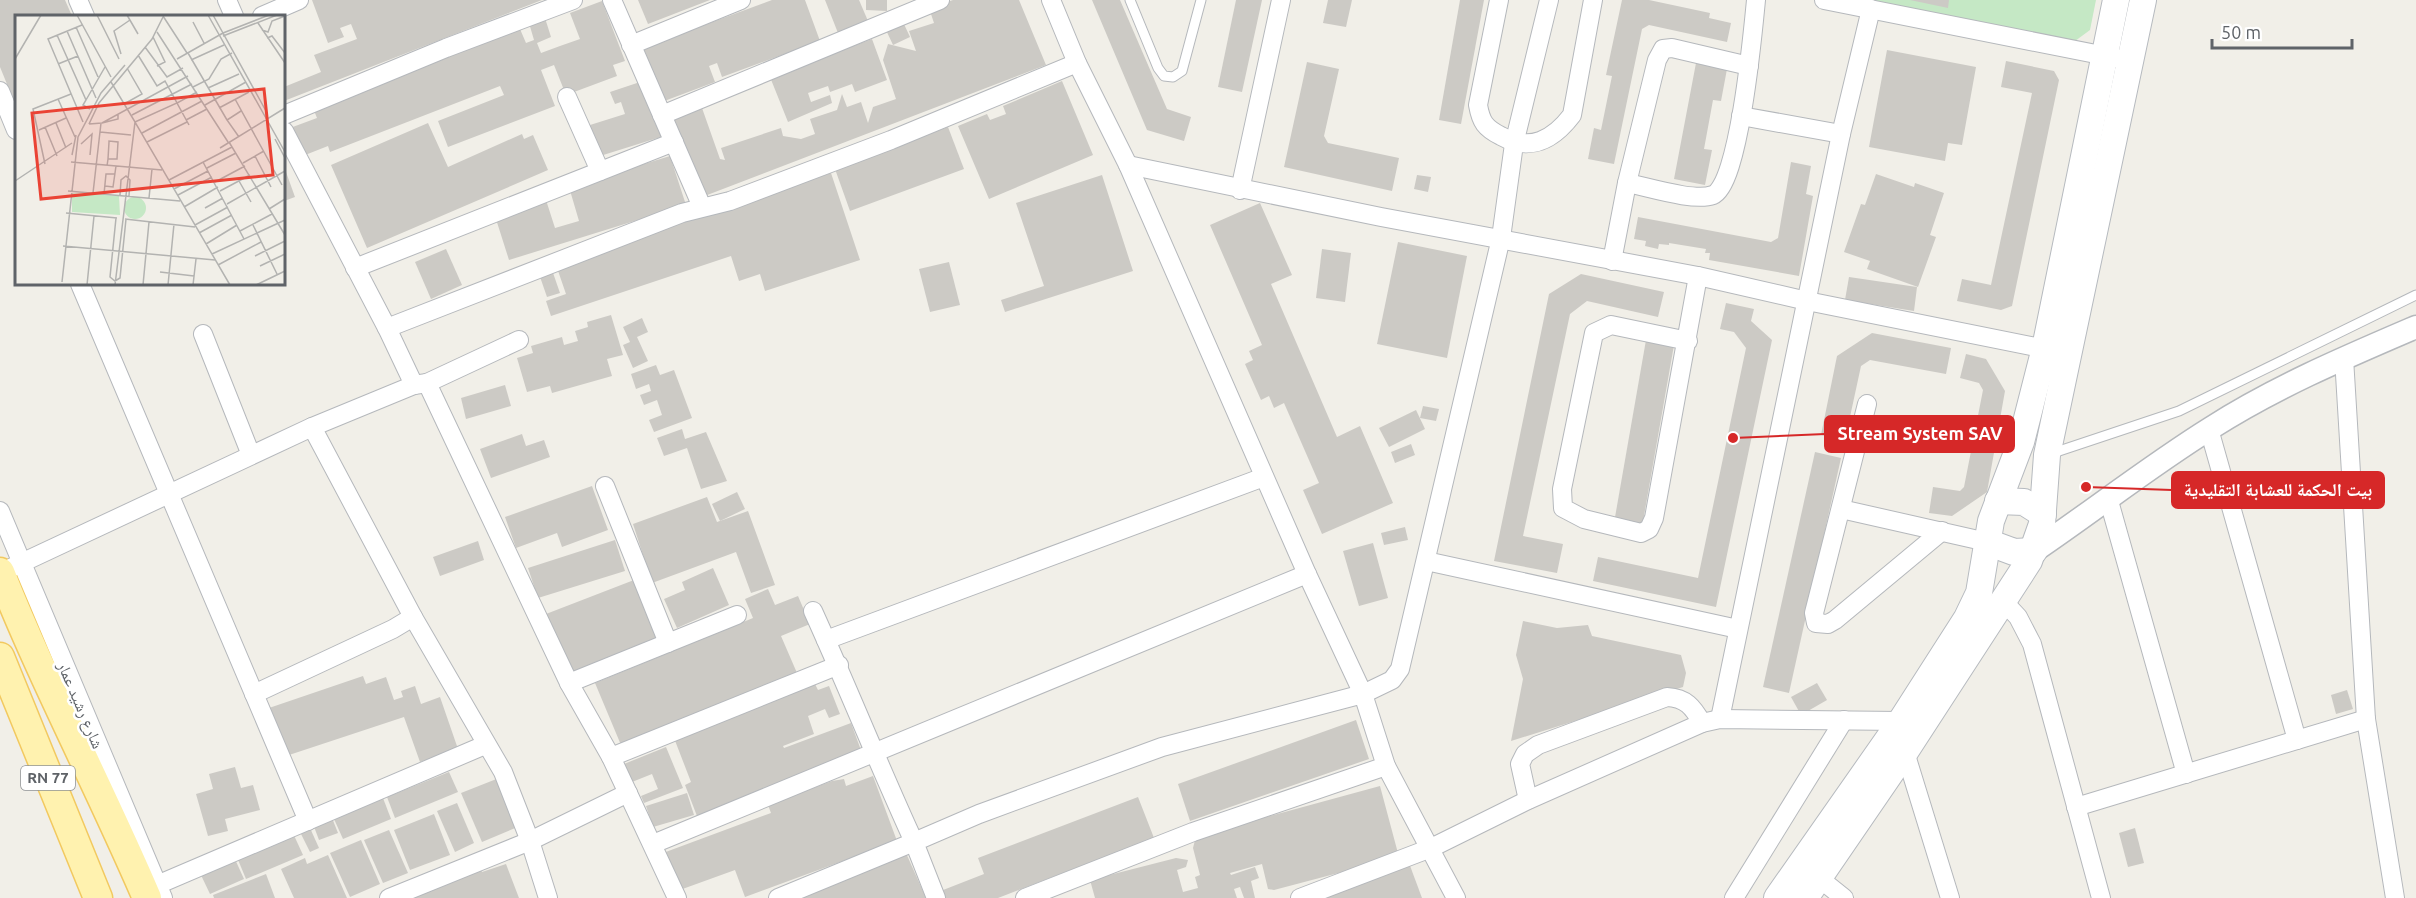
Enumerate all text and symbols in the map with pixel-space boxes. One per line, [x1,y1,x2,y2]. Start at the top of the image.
scale bar [2212,12,2352,50]
inset map [15,15,285,285]
text: 50 m [2221,22,2261,42]
callout: Stream System SAV [1825,416,2014,452]
text: Stream System SAV [1837,423,2003,443]
callout: بيت الحكمة للعشابة التقليدية [2172,472,2384,508]
text: بيت الحكمة للعشابة التقليدية [2184,479,2372,501]
street label: شارع رشيد عمار [52,658,107,752]
road number: RN 77 [21,766,75,790]

